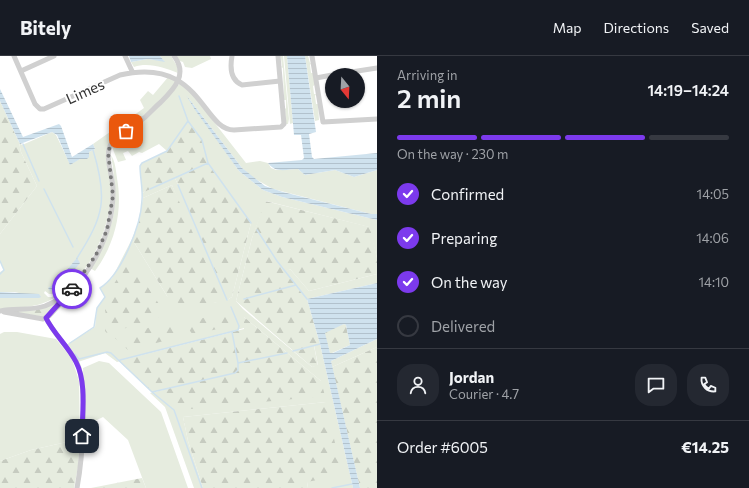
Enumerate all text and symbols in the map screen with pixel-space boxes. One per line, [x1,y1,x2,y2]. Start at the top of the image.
text: Bitely [20,16,71,39]
text: Map [553,19,582,36]
text: Directions [604,19,669,36]
text: Saved [691,19,729,36]
text: Arriving in [397,67,457,83]
north arrow [325,68,365,108]
map controls [325,68,365,108]
street label: Limes [63,75,107,107]
text: 14:19–14:24 [647,81,729,99]
text: 2 min [397,82,461,113]
pin [109,114,143,148]
icon: bag [115,120,137,142]
text: On the way · 230 m [397,146,508,162]
icon: check [397,183,419,205]
text: Confirmed [431,185,504,203]
text: 14:05 [697,186,729,202]
icon: check [397,227,419,249]
text: Preparing [431,229,497,247]
text: 14:06 [696,230,729,246]
courier [52,269,92,309]
icon: check [397,271,419,293]
text: On the way [431,273,508,291]
text: 14:10 [699,274,729,290]
icon: car [61,278,83,300]
text: Delivered [431,317,495,335]
button: person [397,364,439,406]
button: chat [635,364,677,406]
button: phone [687,364,729,406]
text: Jordan [449,368,494,386]
text: Courier · 4.7 [449,386,519,402]
pin [65,419,99,453]
icon: home [71,425,93,447]
text: Order #6005 [397,438,488,456]
text: €14.25 [681,438,729,456]

